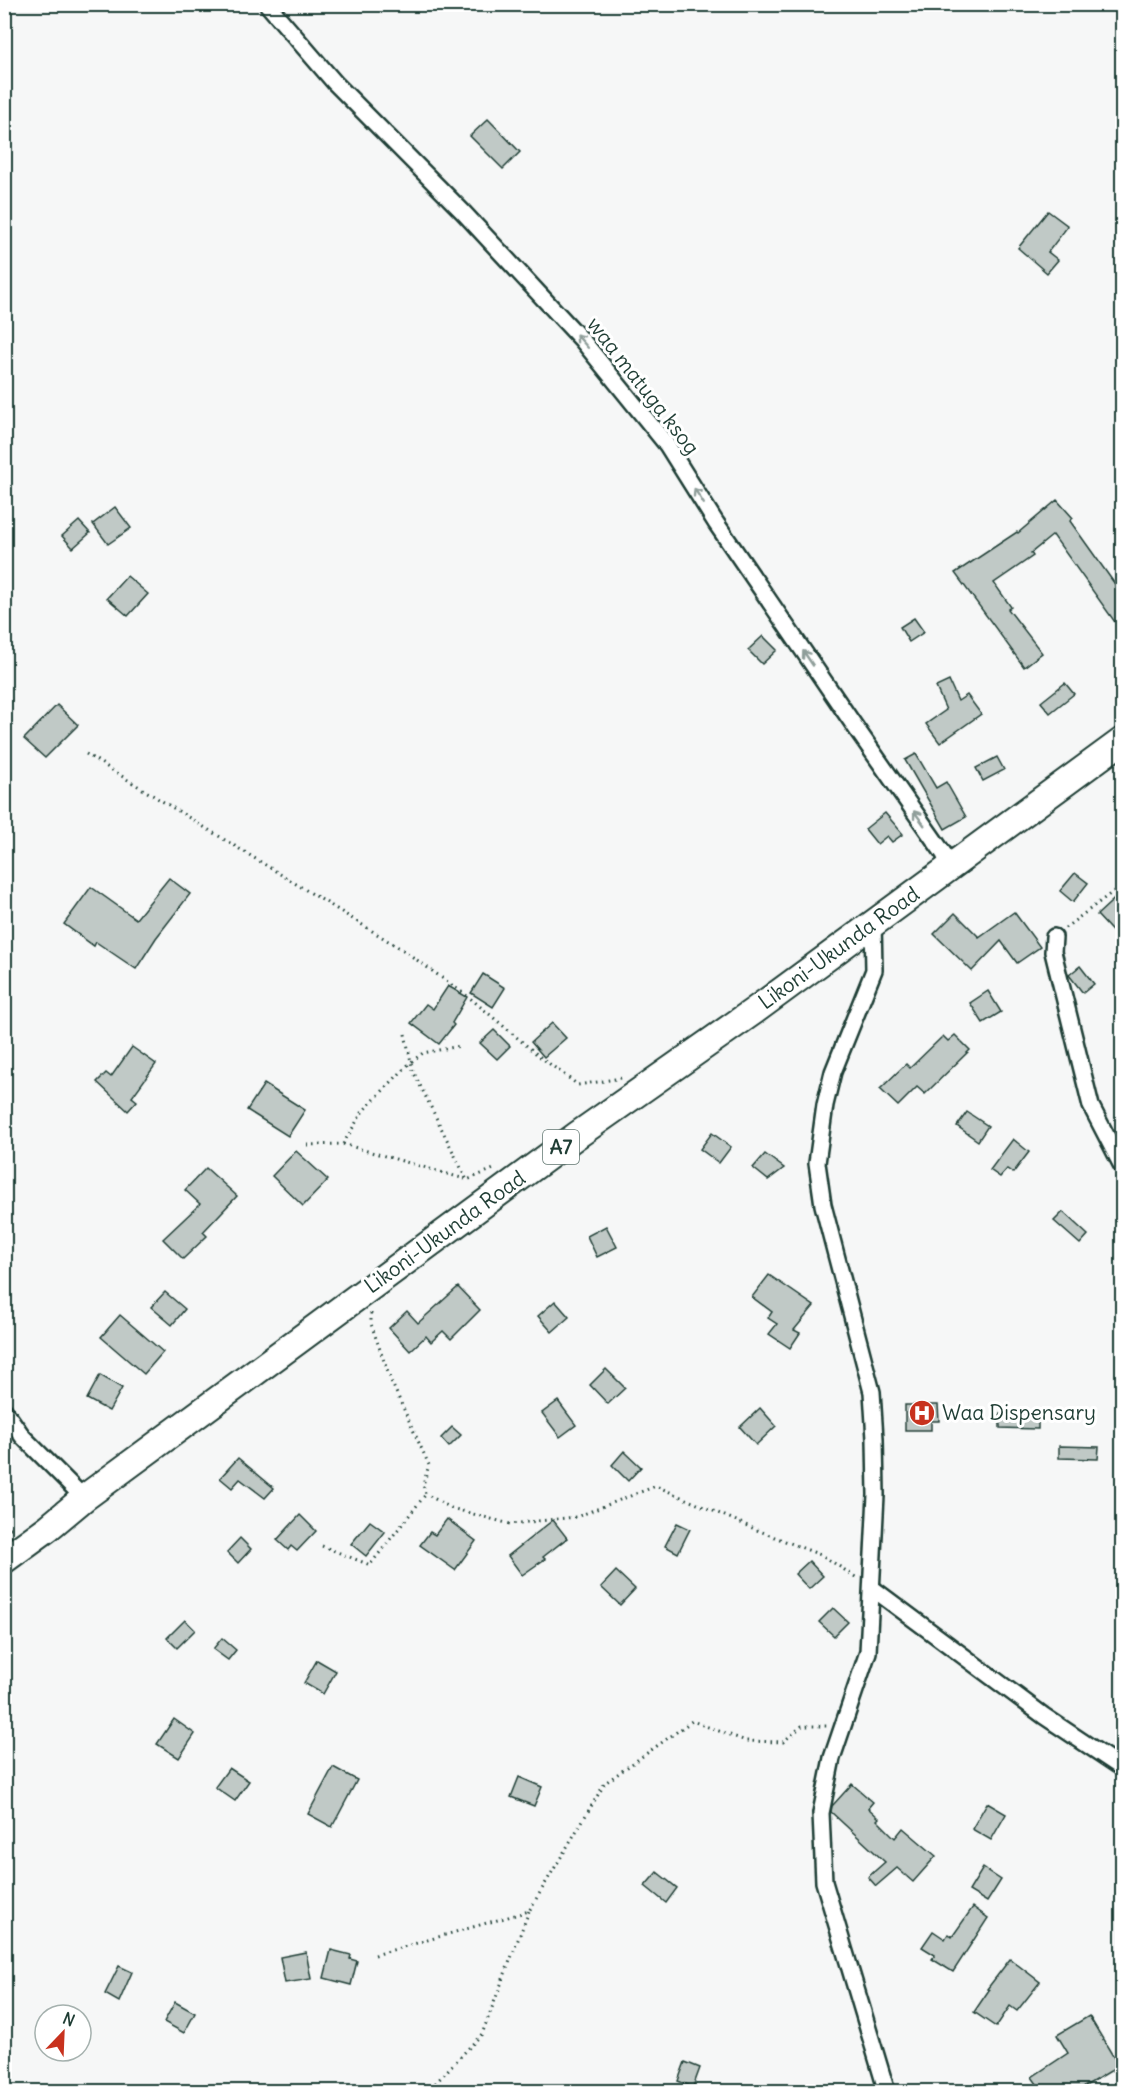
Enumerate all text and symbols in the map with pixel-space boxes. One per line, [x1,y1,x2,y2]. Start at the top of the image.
street label: waa matuga ksog [581,311,706,460]
one-way arrow [575,334,589,349]
one-way arrow [693,488,705,505]
one-way arrow [802,650,814,667]
one-way arrow [913,811,925,827]
street label: Likoni-Ukunda Road [753,880,924,1015]
road number: A7 [543,1130,579,1164]
street label: Likoni-Ukunda Road [359,1164,530,1299]
hospital icon: Waa Dispensary [907,1398,937,1428]
place label: Waa Dispensary [942,1399,1096,1426]
north arrow [33,2003,93,2063]
text: N [60,2008,78,2031]

